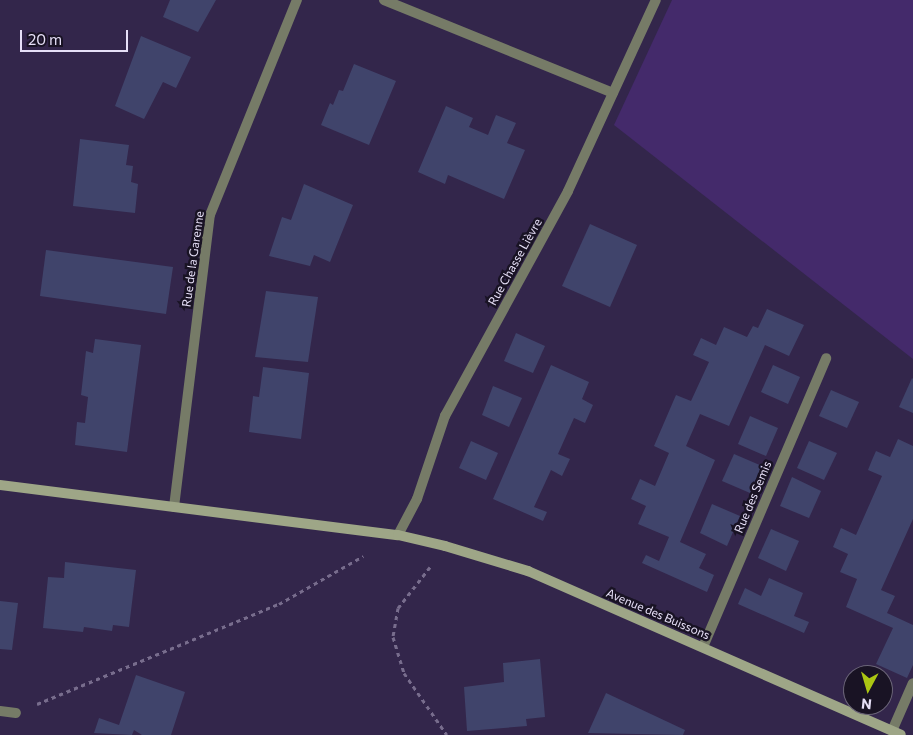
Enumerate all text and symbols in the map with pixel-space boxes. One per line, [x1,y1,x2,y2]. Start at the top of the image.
scale bar [22,20,130,52]
text: 20 m [28,30,62,48]
street label: Rue de la Garenne [179,210,207,308]
street label: Rue Chasse Lièvre [485,216,545,308]
street label: Rue des Semis [731,459,775,535]
street label: Avenue des Buissons [604,586,712,642]
north arrow [843,665,893,715]
text: N [860,695,873,713]

